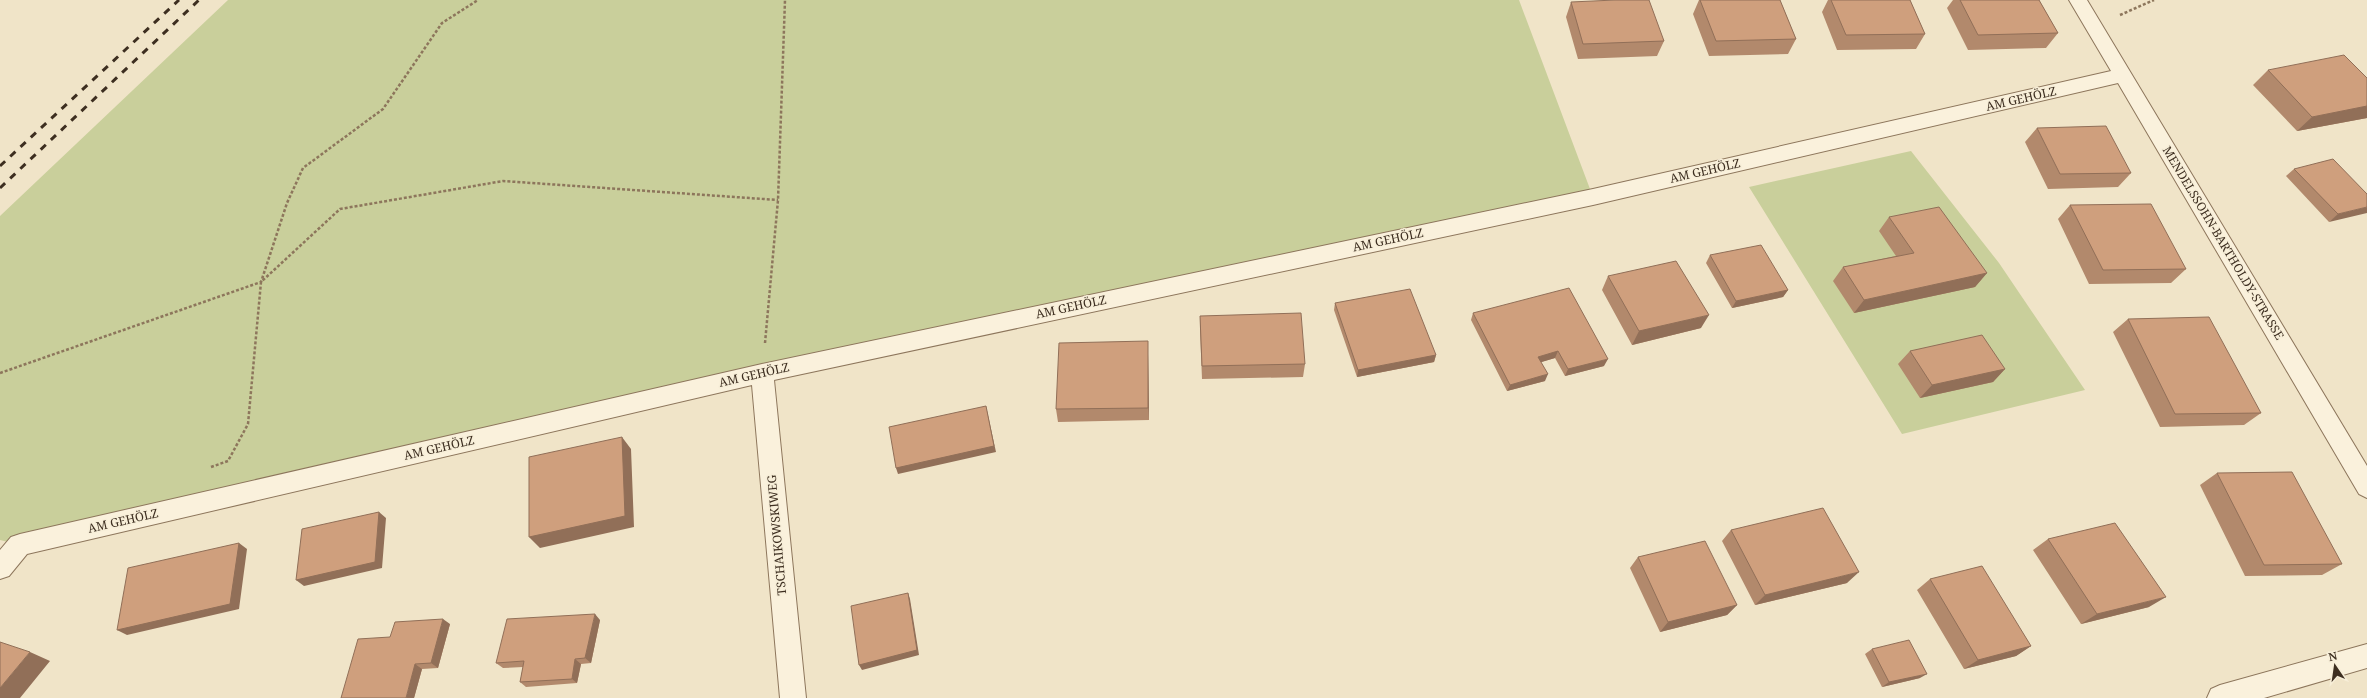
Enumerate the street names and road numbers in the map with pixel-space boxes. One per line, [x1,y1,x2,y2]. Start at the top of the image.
street label: AM GEHÖLZ [1984,82,2058,115]
street label: MENDELSSOHN-BARTHOLDY-STRASSE [2159,143,2288,343]
street label: AM GEHÖLZ [1668,154,1742,187]
street label: AM GEHÖLZ [1351,224,1425,255]
street label: AM GEHÖLZ [1034,291,1108,322]
street label: AM GEHÖLZ [717,358,791,391]
street label: AM GEHÖLZ [402,431,476,464]
street label: TSCHAIKOWSKIWEG [763,474,790,596]
street label: AM GEHÖLZ [86,504,160,537]

